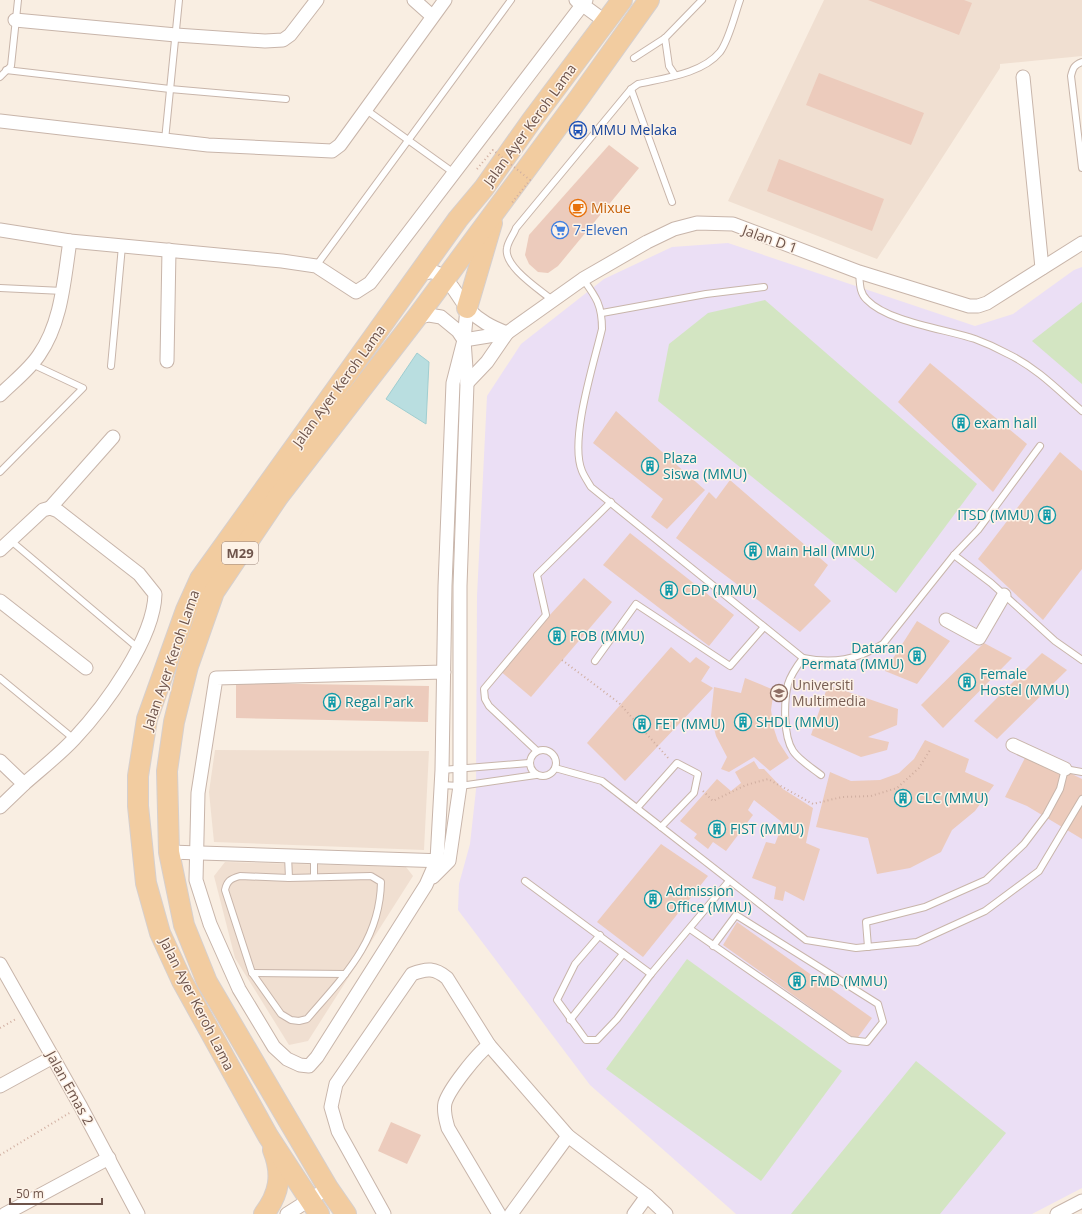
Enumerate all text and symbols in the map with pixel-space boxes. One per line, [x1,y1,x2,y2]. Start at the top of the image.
street label: Jalan Ayer Keroh Lama [478,60,580,191]
bus stop icon: MMU Melaka [568,120,588,140]
place label: MMU Melaka [591,120,677,139]
cafe icon: Mixue [568,198,588,218]
place label: Mixue [591,198,631,217]
street label: Jalan D 1 [738,219,800,257]
supermarket icon: 7-Eleven [550,220,570,240]
place label: 7-Eleven [573,220,628,239]
street label: Jalan Ayer Keroh Lama [287,321,389,452]
building icon: exam hall [951,413,971,433]
place label: exam hall [974,413,1037,432]
place label: Plaza Siswa (MMU) [663,448,747,483]
building icon: Plaza Siswa (MMU) [640,456,660,476]
place label: ITSD (MMU) [957,505,1034,524]
building icon: ITSD (MMU) [1037,505,1057,525]
building icon: Main Hall (MMU) [743,541,763,561]
place label: Main Hall (MMU) [766,541,875,560]
road number: M29 [222,542,258,564]
building icon: CDP (MMU) [659,580,679,600]
place label: CDP (MMU) [682,580,757,599]
street label: Jalan Ayer Keroh Lama [137,587,203,734]
building icon: FOB (MMU) [547,626,567,646]
place label: FOB (MMU) [570,626,644,645]
place label: Dataran Permata (MMU) [801,638,904,673]
building icon: Dataran Permata (MMU) [907,646,927,666]
place label: Female Hostel (MMU) [980,664,1069,699]
building icon: Female Hostel (MMU) [957,672,977,692]
place label: Universiti Multimedia [792,675,866,710]
school or university icon: Universiti Multimedia [769,683,789,703]
building icon: Regal Park [322,692,342,712]
place label: Regal Park [345,692,414,711]
building icon: SHDL (MMU) [733,712,753,732]
place label: SHDL (MMU) [756,712,839,731]
building icon: FET (MMU) [632,714,652,734]
place label: FET (MMU) [655,714,725,733]
building icon: CLC (MMU) [893,788,913,808]
place label: CLC (MMU) [916,788,988,807]
building icon: FIST (MMU) [707,819,727,839]
place label: FIST (MMU) [730,819,804,838]
place label: Admission Office (MMU) [666,881,752,916]
building icon: Admission Office (MMU) [643,889,663,909]
street label: Jalan Ayer Keroh Lama [155,932,239,1073]
building icon: FMD (MMU) [787,971,807,991]
place label: FMD (MMU) [810,971,887,990]
street label: Jalan Emas 2 [41,1046,99,1128]
scale bar [10,1180,102,1206]
text: 50 m [16,1185,44,1202]

